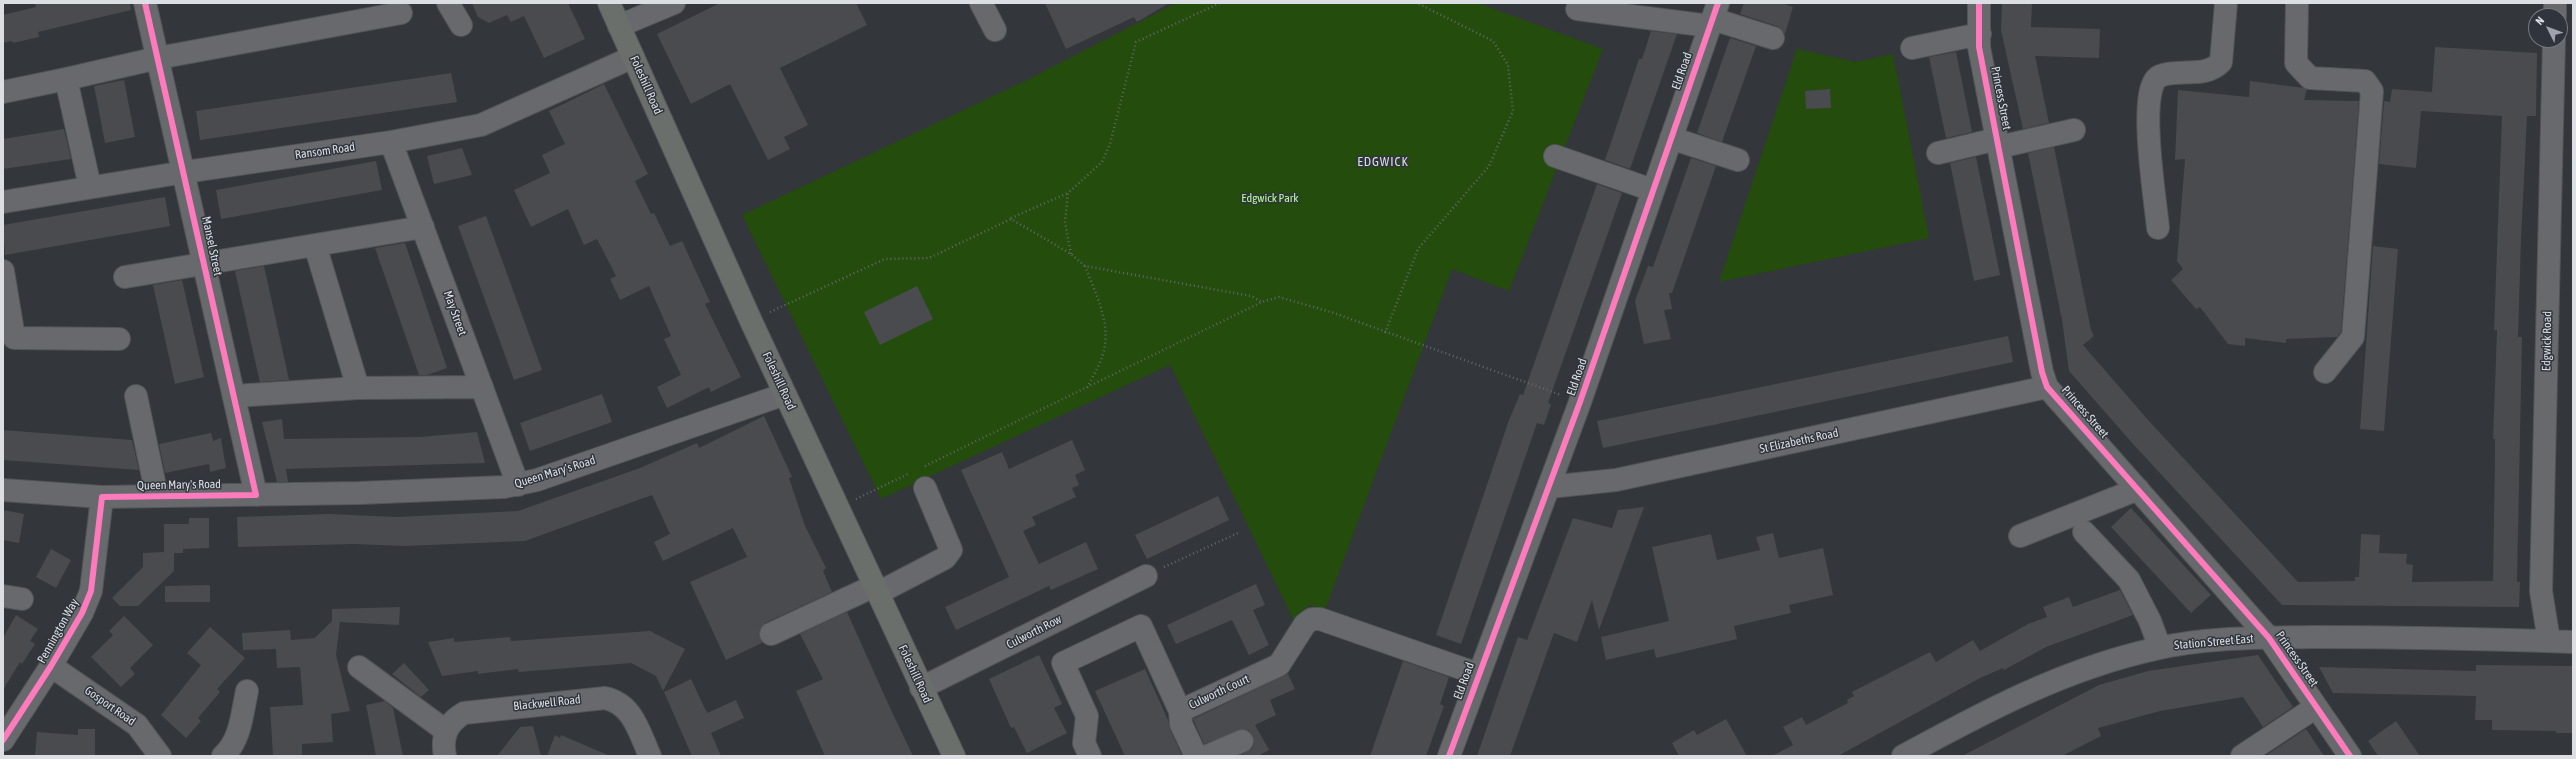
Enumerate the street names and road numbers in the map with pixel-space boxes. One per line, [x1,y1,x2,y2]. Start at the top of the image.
street label: Eld Road [1669,50,1695,92]
street label: Foleshill Road [627,54,665,116]
street label: Princess Street [1988,65,2014,131]
street label: Ransom Road [294,140,356,162]
street label: Mansel Street [199,215,225,277]
street label: May Street [440,289,470,337]
street label: Edgwick Road [2539,311,2555,371]
street label: Foleshill Road [759,350,799,412]
street label: Eld Road [1564,356,1590,398]
street label: Princess Street [2058,383,2112,441]
street label: St Elizabeths Road [1758,426,1840,456]
street label: Queen Mary's Road [513,453,597,491]
street label: Queen Mary's Road [137,477,221,493]
street label: Pennington Way [34,596,82,666]
street label: Culworth Row [1004,612,1064,652]
street label: Princess Street [2273,629,2321,689]
street label: Station Street East [2174,631,2254,653]
street label: Foleshill Road [895,643,935,705]
street label: Eld Road [1451,660,1477,702]
street label: Culworth Court [1187,672,1251,712]
street label: Gosport Road [82,683,138,729]
street label: Blackwell Road [513,692,581,714]

